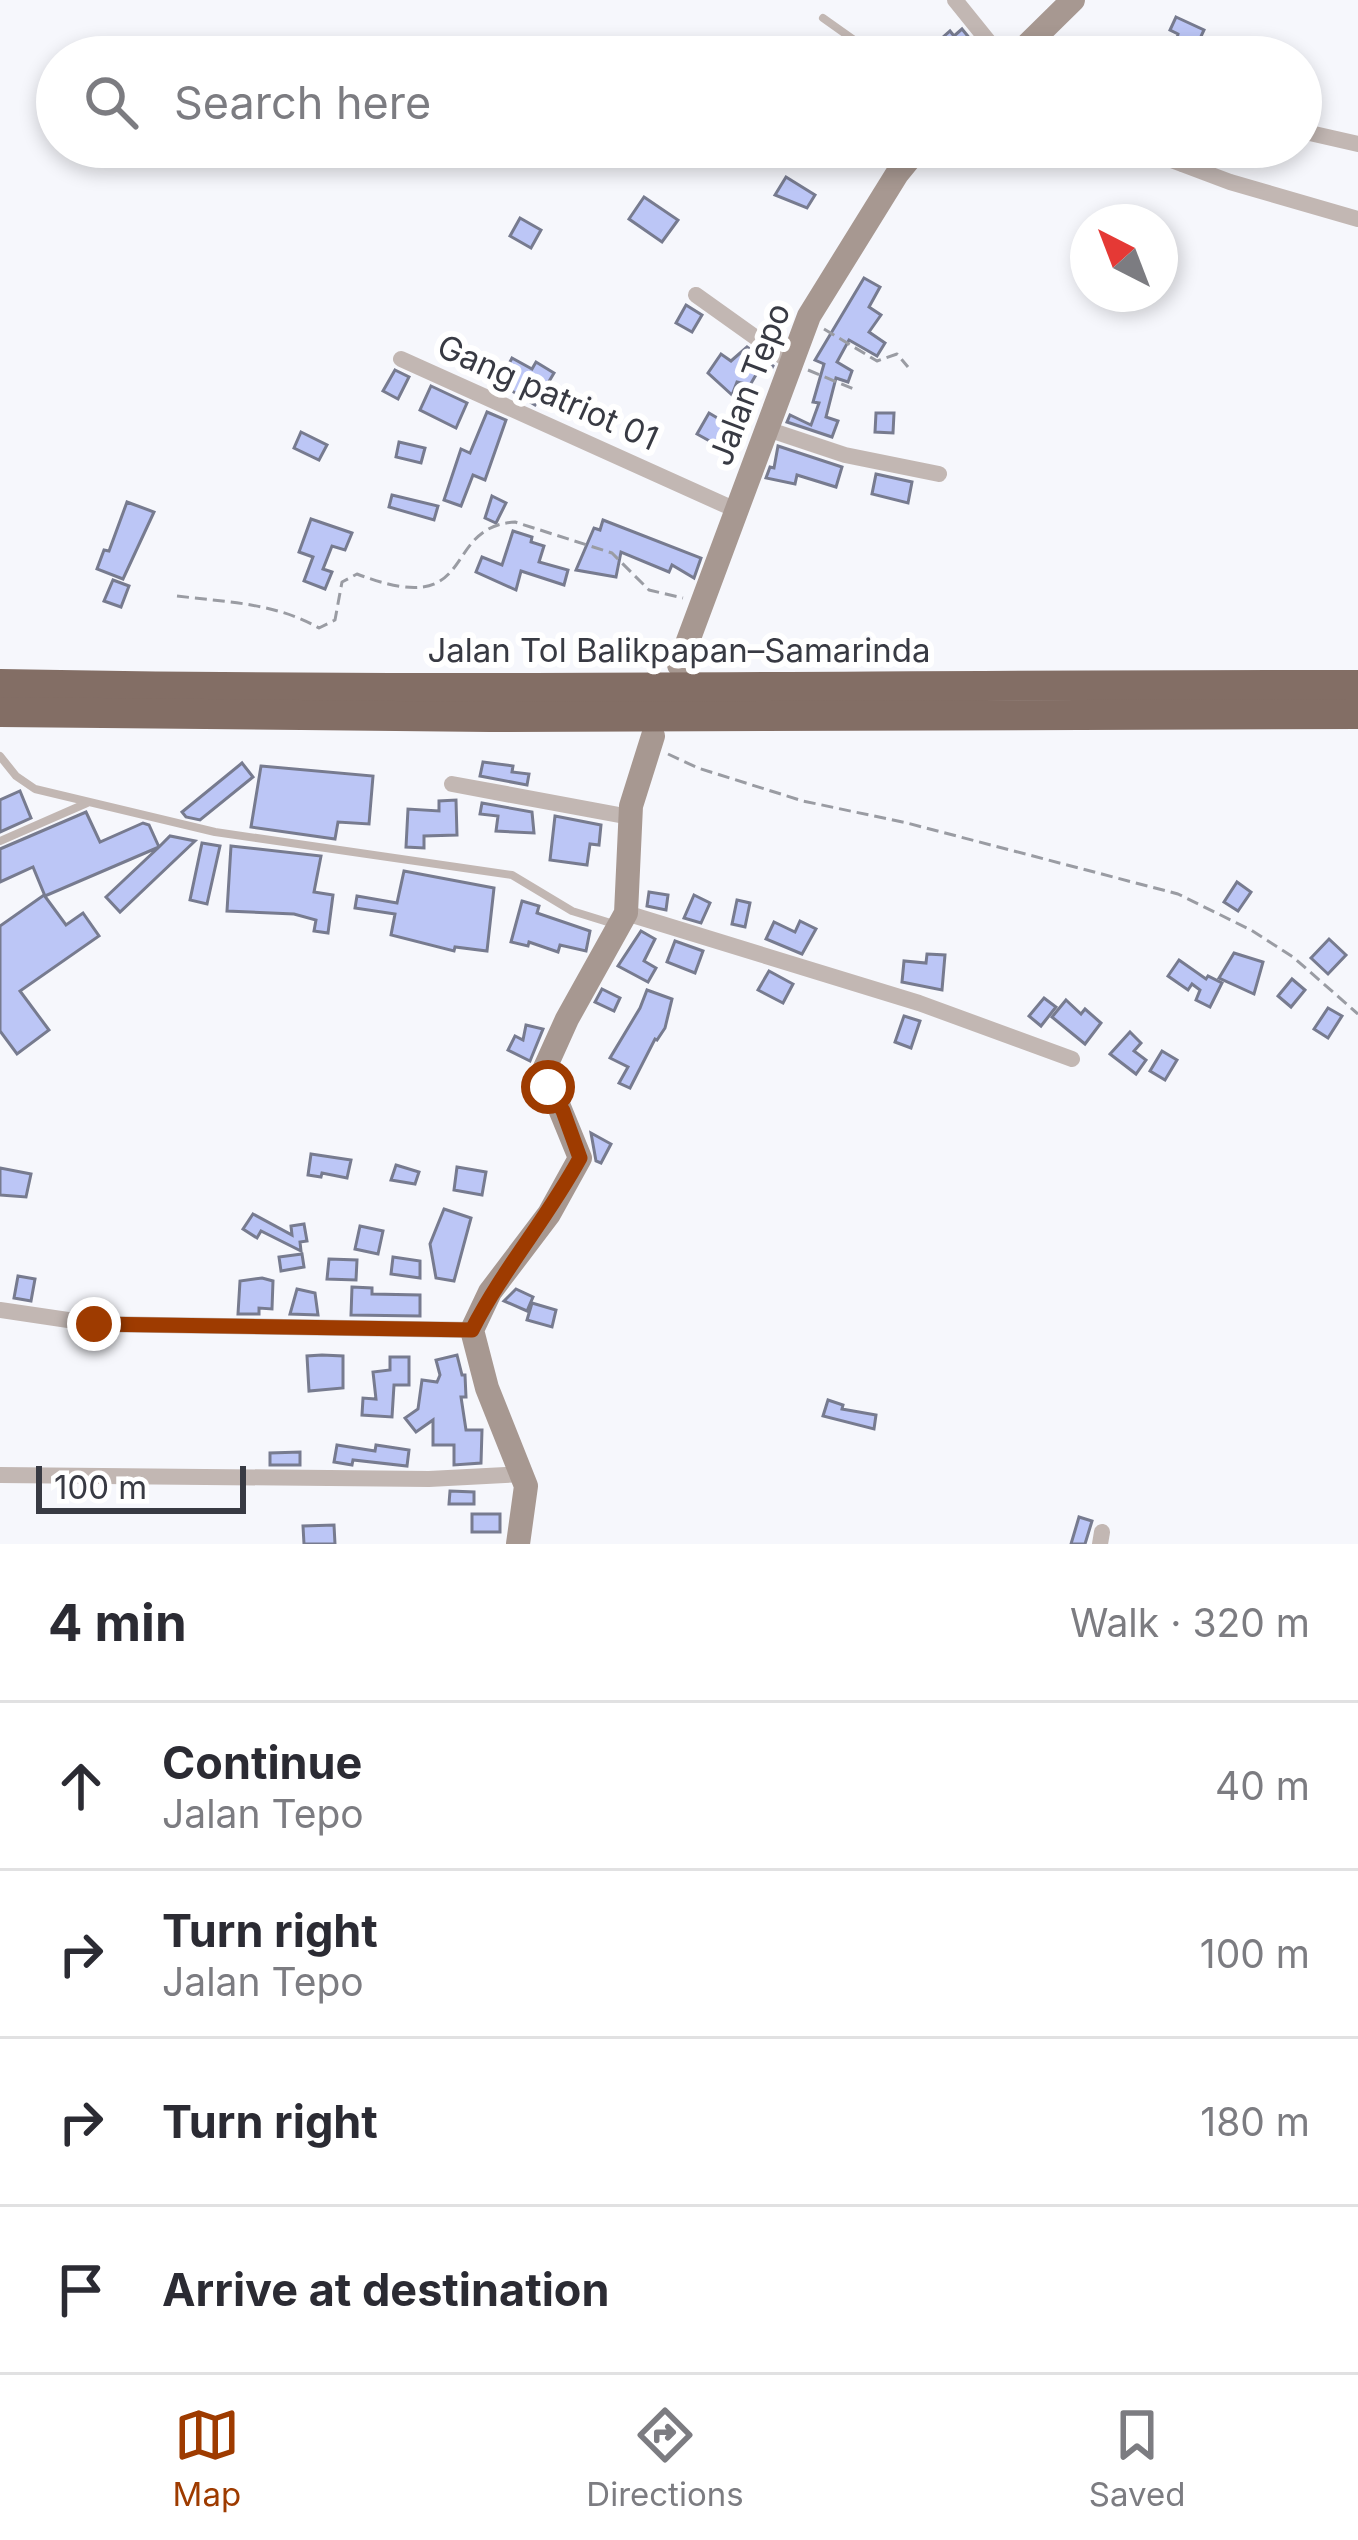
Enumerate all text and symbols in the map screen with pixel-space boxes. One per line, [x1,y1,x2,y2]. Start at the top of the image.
search box [36,36,1322,168]
icon: search [78,69,144,135]
text: Search here [174,75,431,130]
north arrow [1070,204,1178,312]
street label: Jalan Tepo [700,297,798,471]
street label: Gang patriot 01 [432,326,664,458]
street label: Jalan Tol Balikpapan–Samarinda [427,630,931,670]
route start [521,1060,575,1114]
route end [67,1297,121,1351]
scale bar [36,1460,246,1513]
text: 100 m [54,1467,147,1507]
text: 4 min [48,1592,187,1653]
text: Walk · 320 m [1070,1599,1310,1646]
text: Continue [162,1735,362,1790]
icon: ahead [48,1753,114,1819]
text: 40 m [1215,1762,1310,1809]
text: Jalan Tepo [162,1790,364,1837]
text: Turn right [162,1903,378,1958]
icon: right [48,1921,114,1987]
text: 100 m [1200,1930,1310,1977]
text: Jalan Tepo [162,1958,364,2005]
icon: right [48,2089,114,2155]
text: Turn right [162,2094,378,2149]
text: 180 m [1200,2098,1310,2145]
icon: arrive [48,2257,114,2323]
text: Arrive at destination [162,2262,609,2317]
tab: Map [173,2402,241,2514]
tab: Directions [586,2402,744,2514]
tab: Saved [1089,2402,1185,2514]

